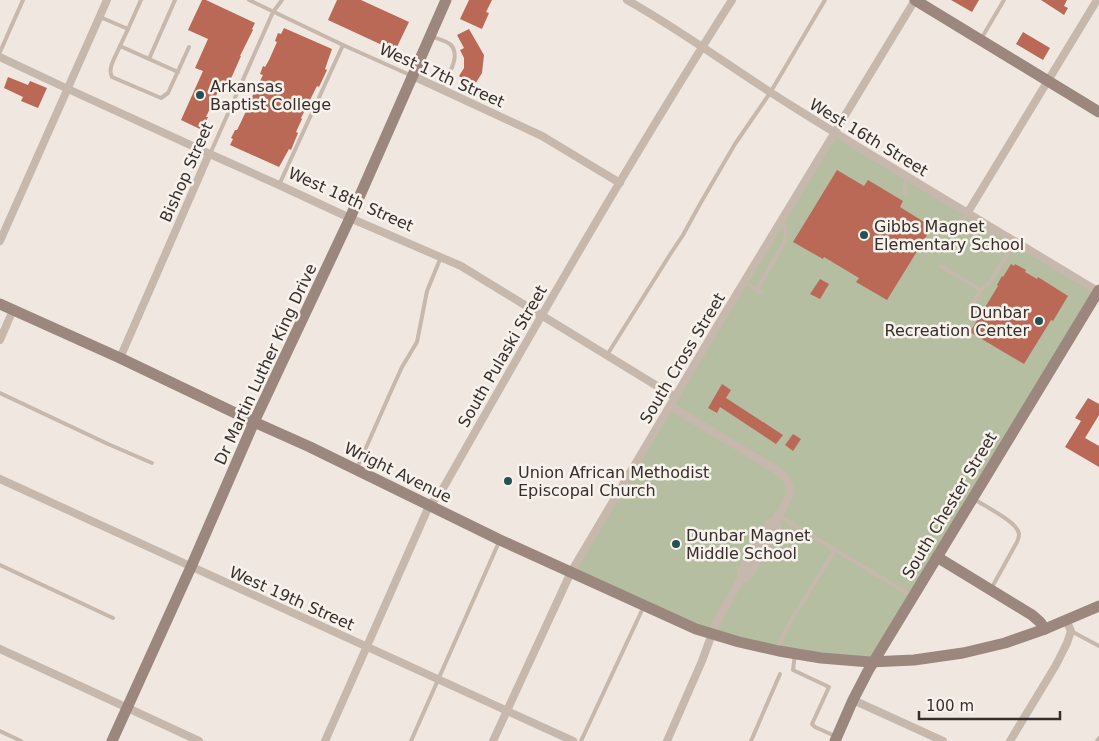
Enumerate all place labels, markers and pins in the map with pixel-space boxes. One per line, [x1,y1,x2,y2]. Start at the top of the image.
place label: Arkansas Baptist College [210,77,331,114]
marker: Arkansas Baptist College [194,89,206,101]
place label: Gibbs Magnet Elementary School [874,217,1024,254]
marker: Gibbs Magnet Elementary School [858,229,870,241]
place label: Dunbar Recreation Center [885,303,1029,340]
marker: Dunbar Recreation Center [1033,315,1045,327]
place label: Union African Methodist Episcopal Church [518,463,709,500]
marker: Union African Methodist Episcopal Church [502,475,514,487]
place label: Dunbar Magnet Middle School [686,526,810,563]
marker: Dunbar Magnet Middle School [670,538,682,550]

